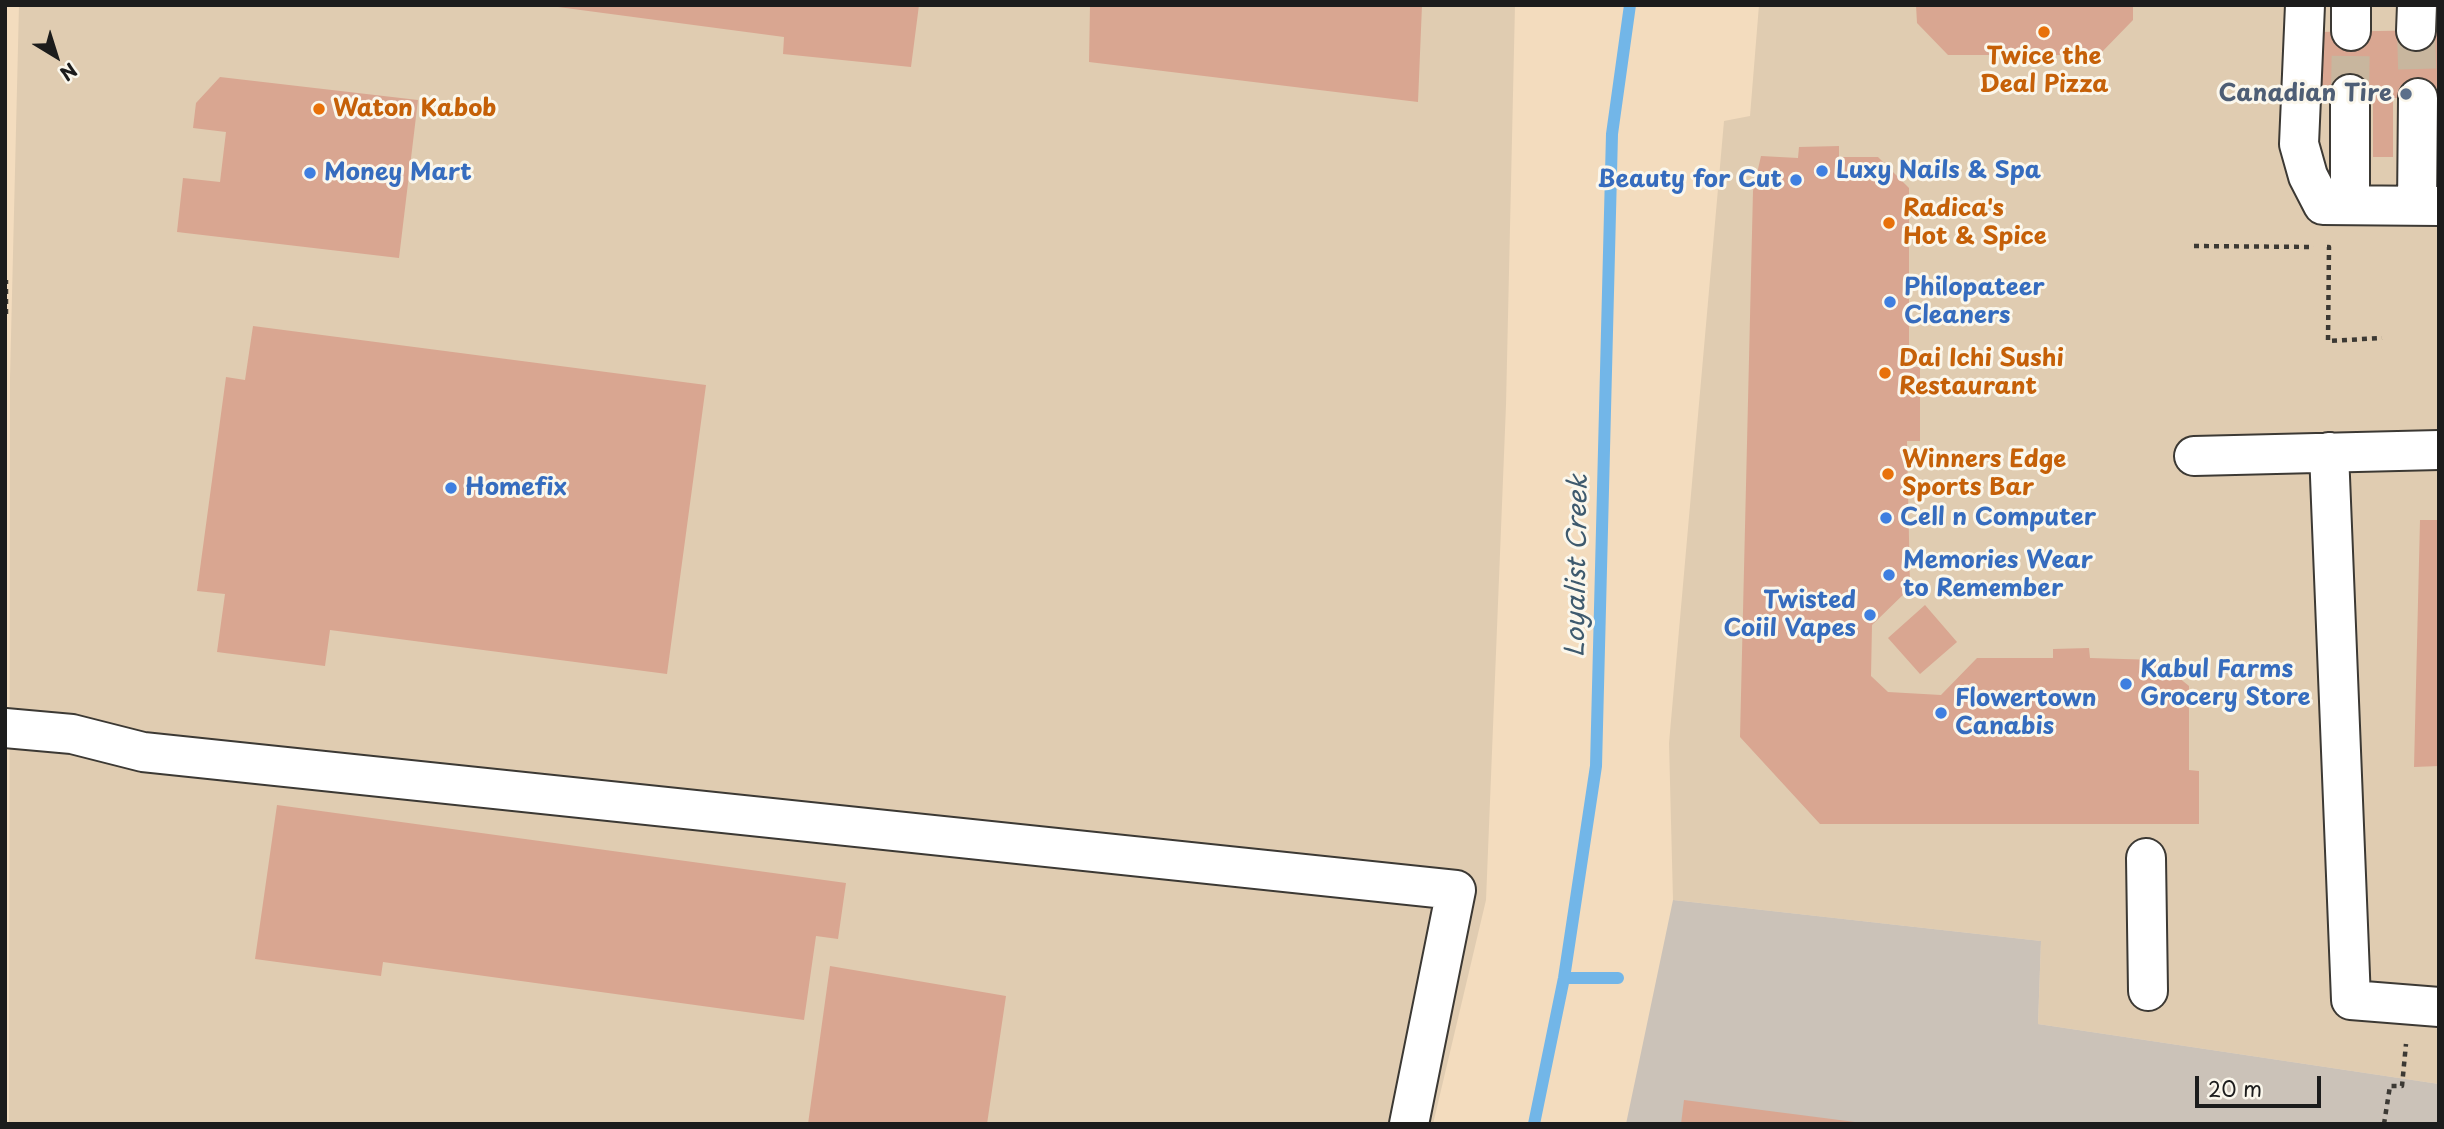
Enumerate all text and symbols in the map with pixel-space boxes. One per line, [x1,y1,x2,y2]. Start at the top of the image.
north arrow [21,21,91,91]
marker: Twice the Deal Pizza [2036,24,2052,40]
place label: Twice the Deal Pizza [1980,43,2108,99]
text: N [54,57,83,88]
place label: Canadian Tire [2219,80,2392,108]
marker: Canadian Tire [2398,86,2414,102]
place label: Waton Kabob [333,95,496,123]
marker: Waton Kabob [311,101,327,117]
place label: Luxy Nails & Spa [1836,157,2041,185]
place label: Money Mart [324,159,472,187]
marker: Luxy Nails & Spa [1814,163,1830,179]
marker: Money Mart [302,165,318,181]
place label: Beauty for Cut [1598,166,1782,194]
marker: Beauty for Cut [1788,172,1804,188]
place label: Radica's Hot & Spice [1903,195,2047,251]
marker: Radica's Hot & Spice [1881,215,1897,231]
place label: Philopateer Cleaners [1904,274,2045,330]
marker: Philopateer Cleaners [1882,294,1898,310]
place label: Dai Ichi Sushi Restaurant [1899,345,2064,401]
marker: Dai Ichi Sushi Restaurant [1877,365,1893,381]
place label: Winners Edge Sports Bar [1902,446,2066,502]
marker: Winners Edge Sports Bar [1880,466,1896,482]
place label: Homefix [465,474,567,502]
water label: Loyalist Creek [1561,474,1595,658]
marker: Homefix [443,480,459,496]
place label: Cell n Computer [1900,504,2096,532]
marker: Cell n Computer [1878,510,1894,526]
place label: Memories Wear to Remember [1903,547,2093,603]
marker: Memories Wear to Remember [1881,567,1897,583]
place label: Twisted Coiil Vapes [1723,587,1856,643]
marker: Twisted Coiil Vapes [1862,607,1878,623]
place label: Kabul Farms Grocery Store [2140,656,2311,712]
marker: Kabul Farms Grocery Store [2118,676,2134,692]
place label: Flowertown Canabis [1955,685,2097,741]
marker: Flowertown Canabis [1933,705,1949,721]
scale bar [2199,1062,2325,1106]
text: 20 m [2208,1072,2262,1104]

